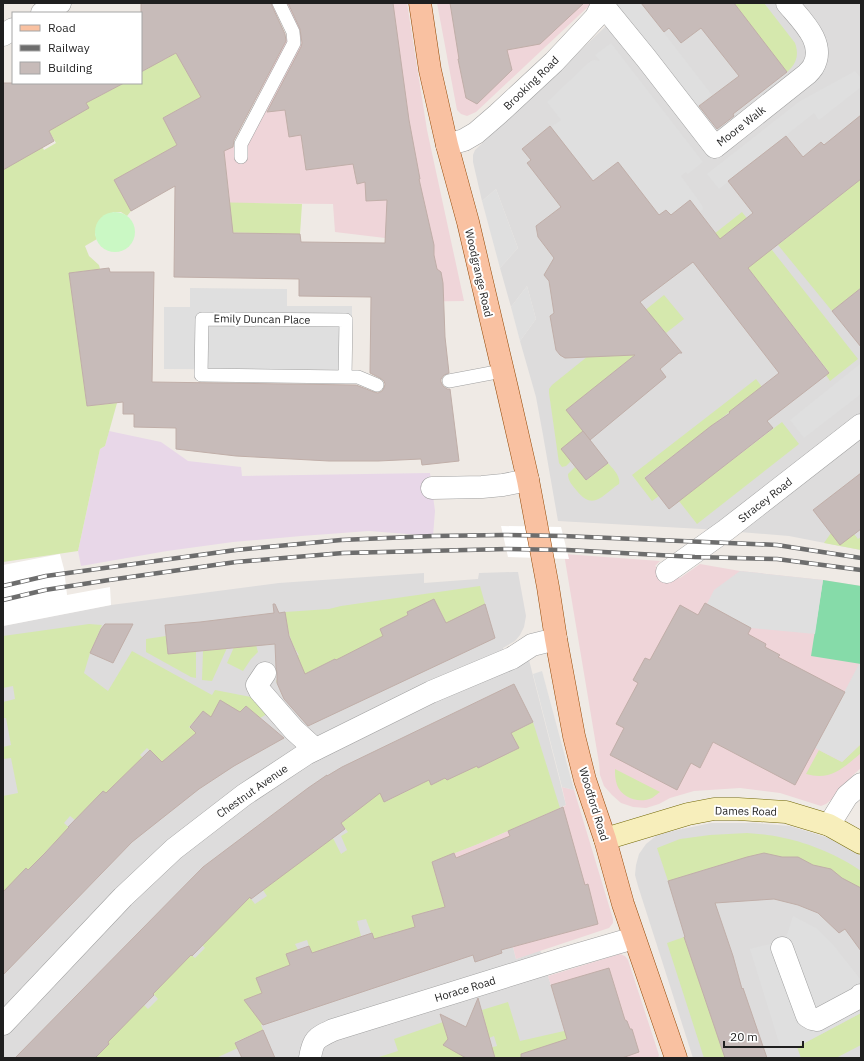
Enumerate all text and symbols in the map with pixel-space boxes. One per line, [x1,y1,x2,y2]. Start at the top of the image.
legend [12,12,142,84]
text: Road [48,20,76,35]
text: Railway [48,40,90,55]
street label: Brooking Road [500,53,562,113]
text: Building [48,60,93,75]
street label: Moore Walk [714,102,768,149]
street label: Woodgrange Road [462,228,496,318]
street label: Emily Duncan Place [213,311,311,327]
street label: Stracey Road [735,474,795,526]
street label: Chestnut Avenue [214,761,290,821]
street label: Woodford Road [576,765,612,843]
street label: Dames Road [715,803,777,819]
street label: Horace Road [433,973,497,1005]
scale bar [724,1023,803,1049]
text: 20 m [730,1029,758,1044]

